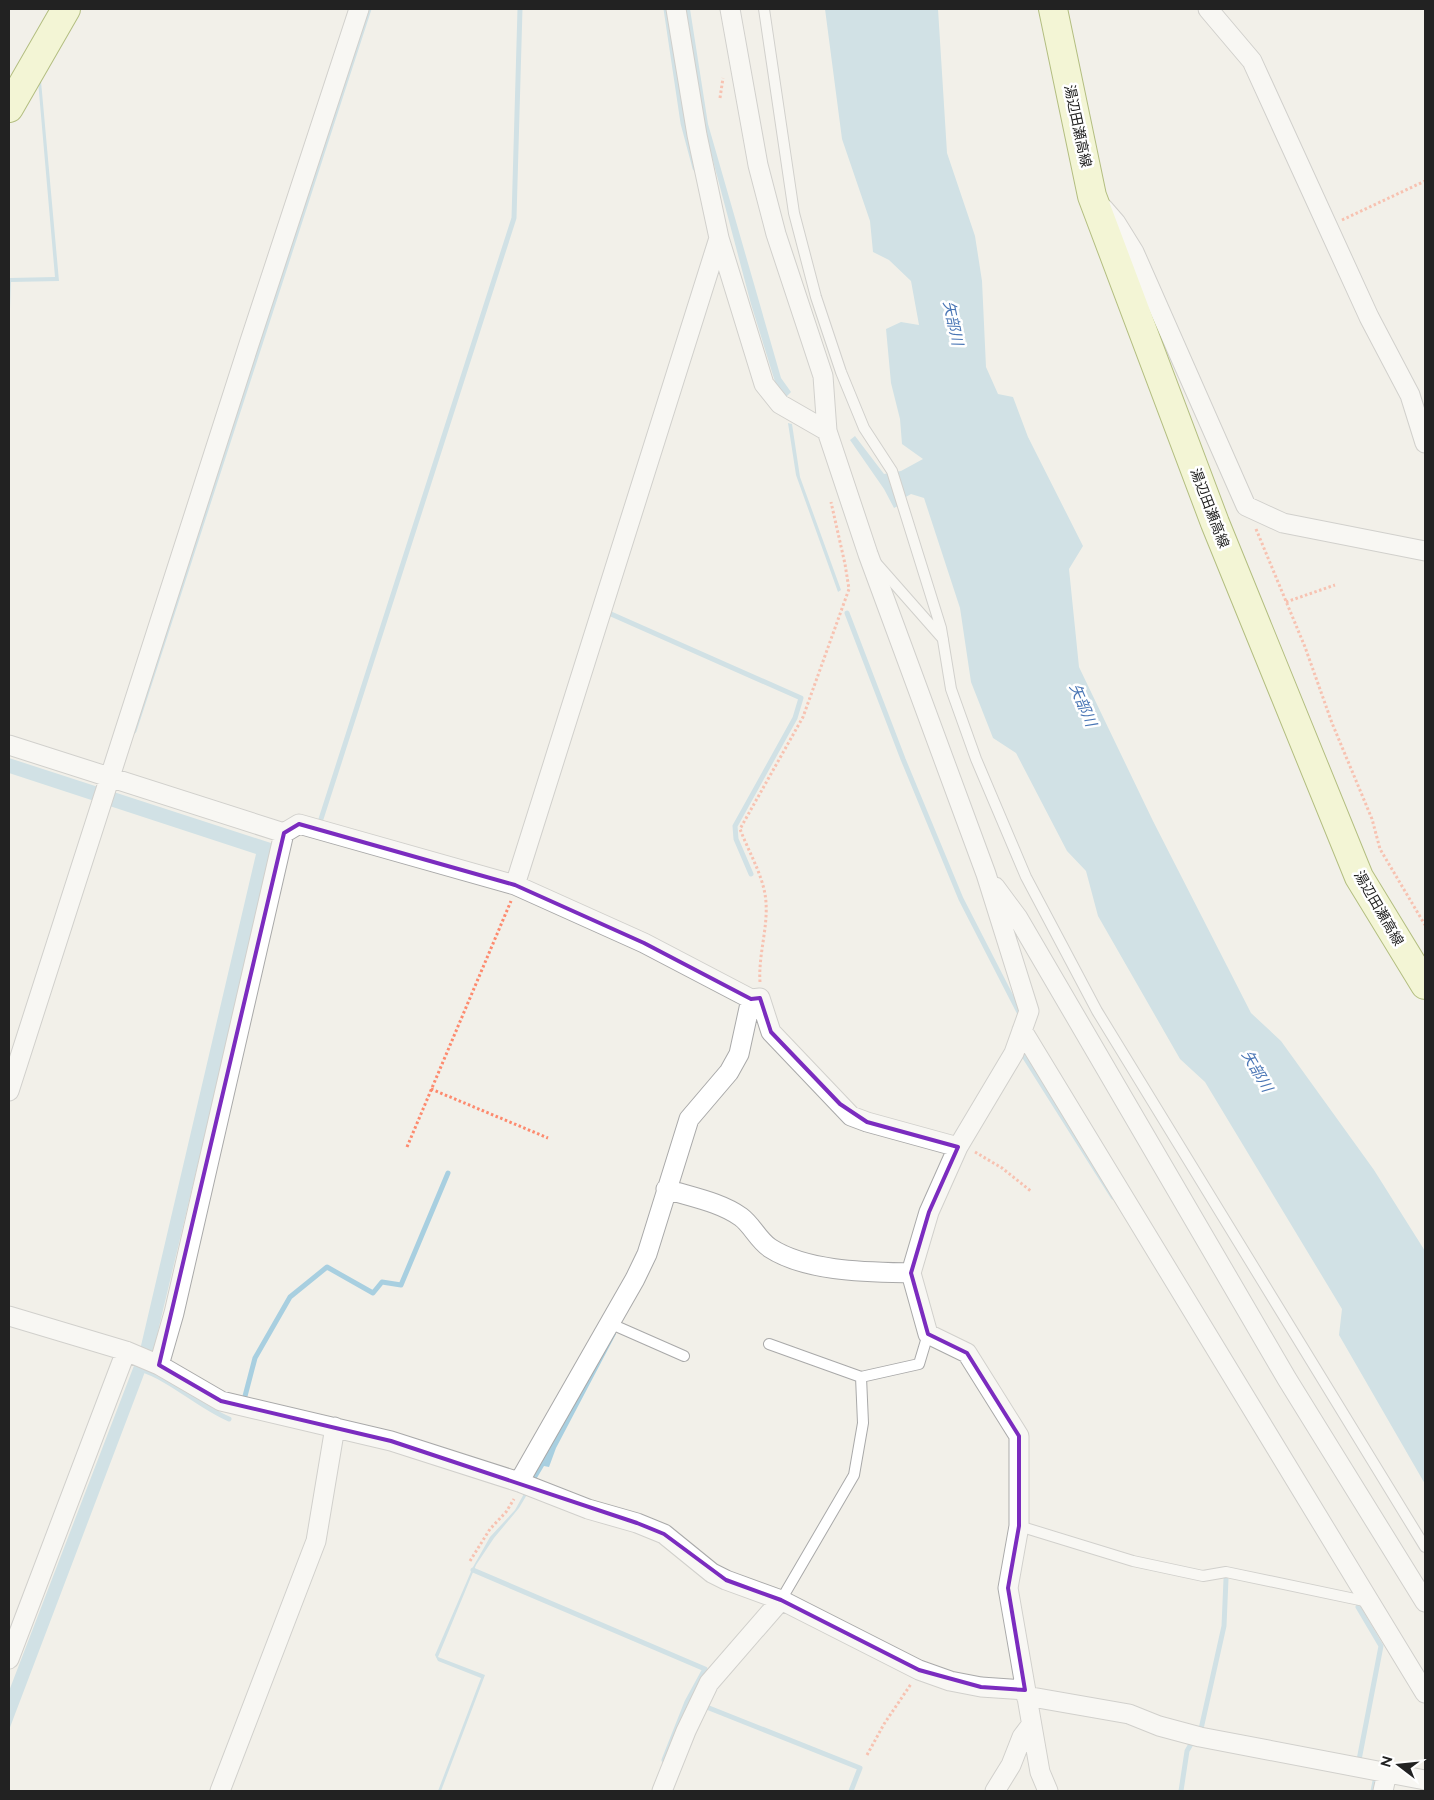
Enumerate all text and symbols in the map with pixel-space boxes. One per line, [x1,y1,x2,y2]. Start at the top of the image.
street label: 湯辺田瀬高線 [1061,83,1095,169]
water label: 矢部川 [940,299,967,349]
street label: 湯辺田瀬高線 [1187,466,1233,550]
water label: 矢部川 [1066,681,1101,731]
street label: 湯辺田瀬高線 [1351,868,1407,948]
water label: 矢部川 [1238,1047,1277,1097]
north arrow [1374,1740,1424,1790]
text: N [1377,1754,1396,1769]

